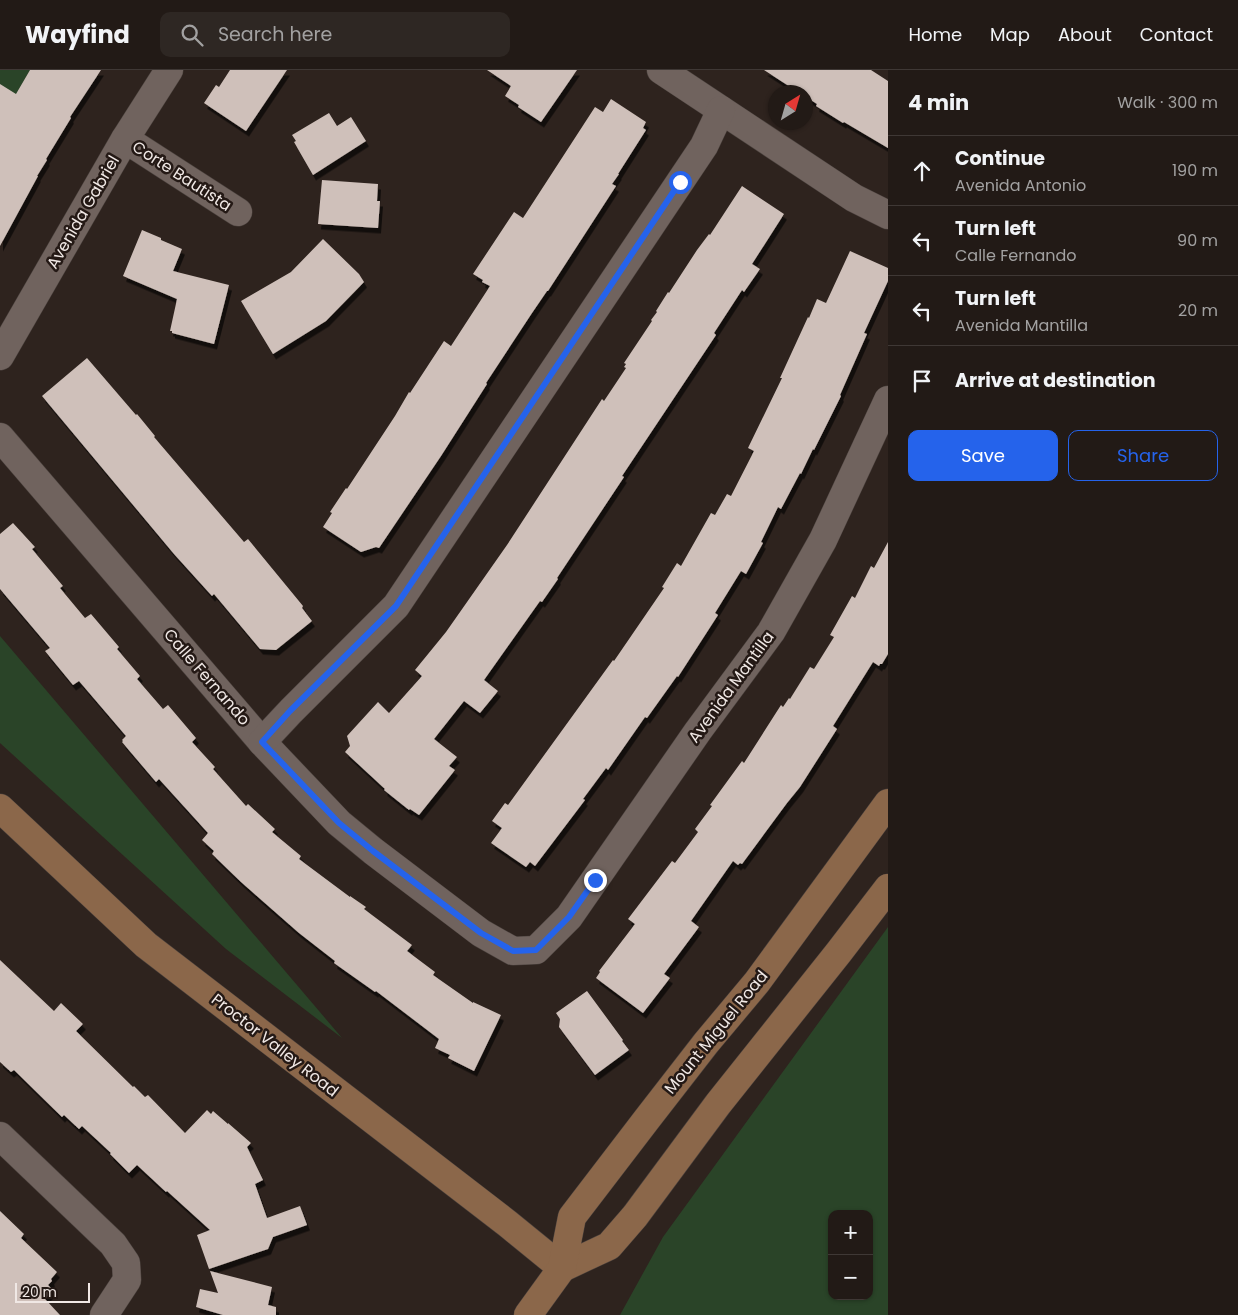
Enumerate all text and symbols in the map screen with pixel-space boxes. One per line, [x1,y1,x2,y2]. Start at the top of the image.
search box [160,12,510,57]
text: Wayfind [25,18,130,51]
icon: search [178,21,206,49]
text: Search here [218,21,332,48]
text: Home [908,22,962,47]
text: Map [990,22,1030,47]
text: About [1058,22,1112,47]
text: Contact [1140,22,1213,47]
north arrow [768,85,813,130]
text: 4 min [908,88,969,117]
text: Walk · 300 m [1117,91,1218,114]
street label: Corte Bautista [128,135,236,217]
text: Continue [955,145,1045,172]
street label: Avenida Gabriel [41,151,125,273]
icon: ahead [908,157,936,185]
text: 190 m [1172,159,1218,182]
route start [669,171,692,194]
text: Avenida Antonio [955,174,1086,197]
text: Turn left [955,215,1036,242]
icon: left [908,227,936,255]
text: 90 m [1177,229,1218,252]
text: Calle Fernando [955,244,1077,267]
text: Turn left [955,285,1036,312]
icon: left [908,297,936,325]
text: 20 m [1178,299,1218,322]
text: Avenida Mantilla [955,314,1088,337]
icon: arrive [908,367,936,395]
text: Arrive at destination [955,367,1156,394]
button: Save [908,430,1058,481]
button: Share [1068,430,1218,481]
street label: Calle Fernando [158,624,256,730]
street label: Avenida Mantilla [683,626,779,748]
route end [584,869,607,892]
street label: Mount Miguel Road [659,965,773,1099]
street label: Proctor Valley Road [207,988,343,1102]
map controls [828,1210,873,1300]
button: + [828,1210,873,1255]
button: − [828,1255,873,1300]
scale bar [15,1280,90,1303]
text: 20 m [22,1282,57,1302]

